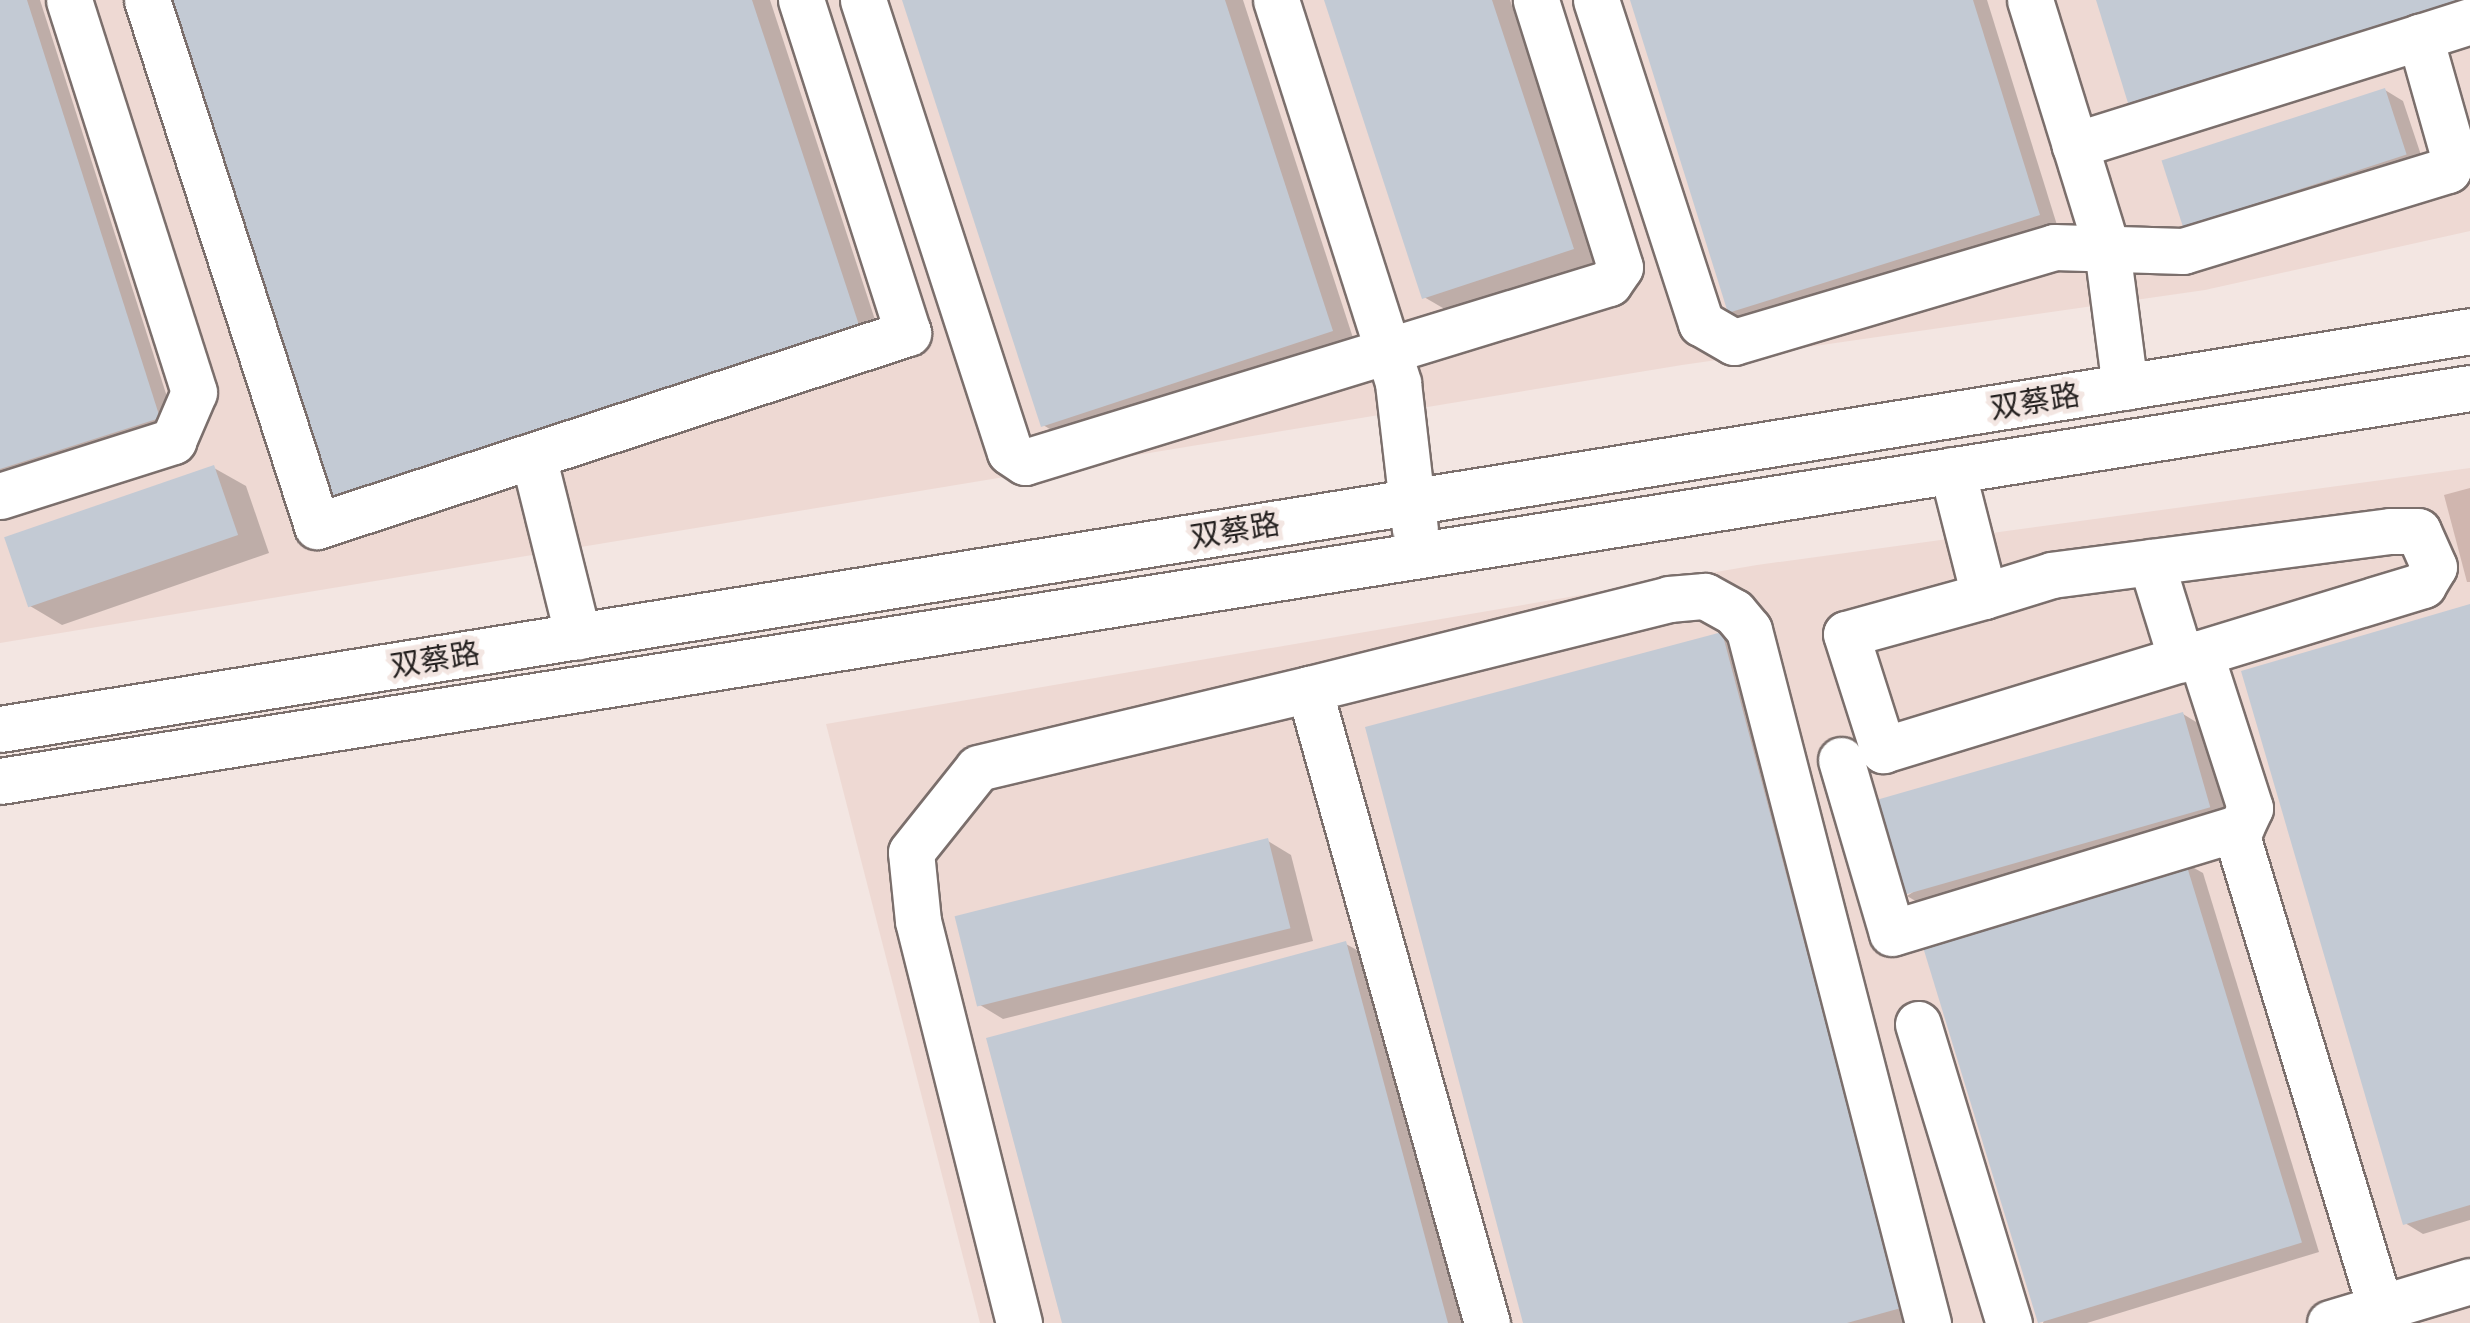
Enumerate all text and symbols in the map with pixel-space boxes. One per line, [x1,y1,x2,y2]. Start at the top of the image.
street label: 双蔡路 [1988,376,2082,426]
street label: 双蔡路 [1188,505,1282,555]
street label: 双蔡路 [388,634,482,684]

